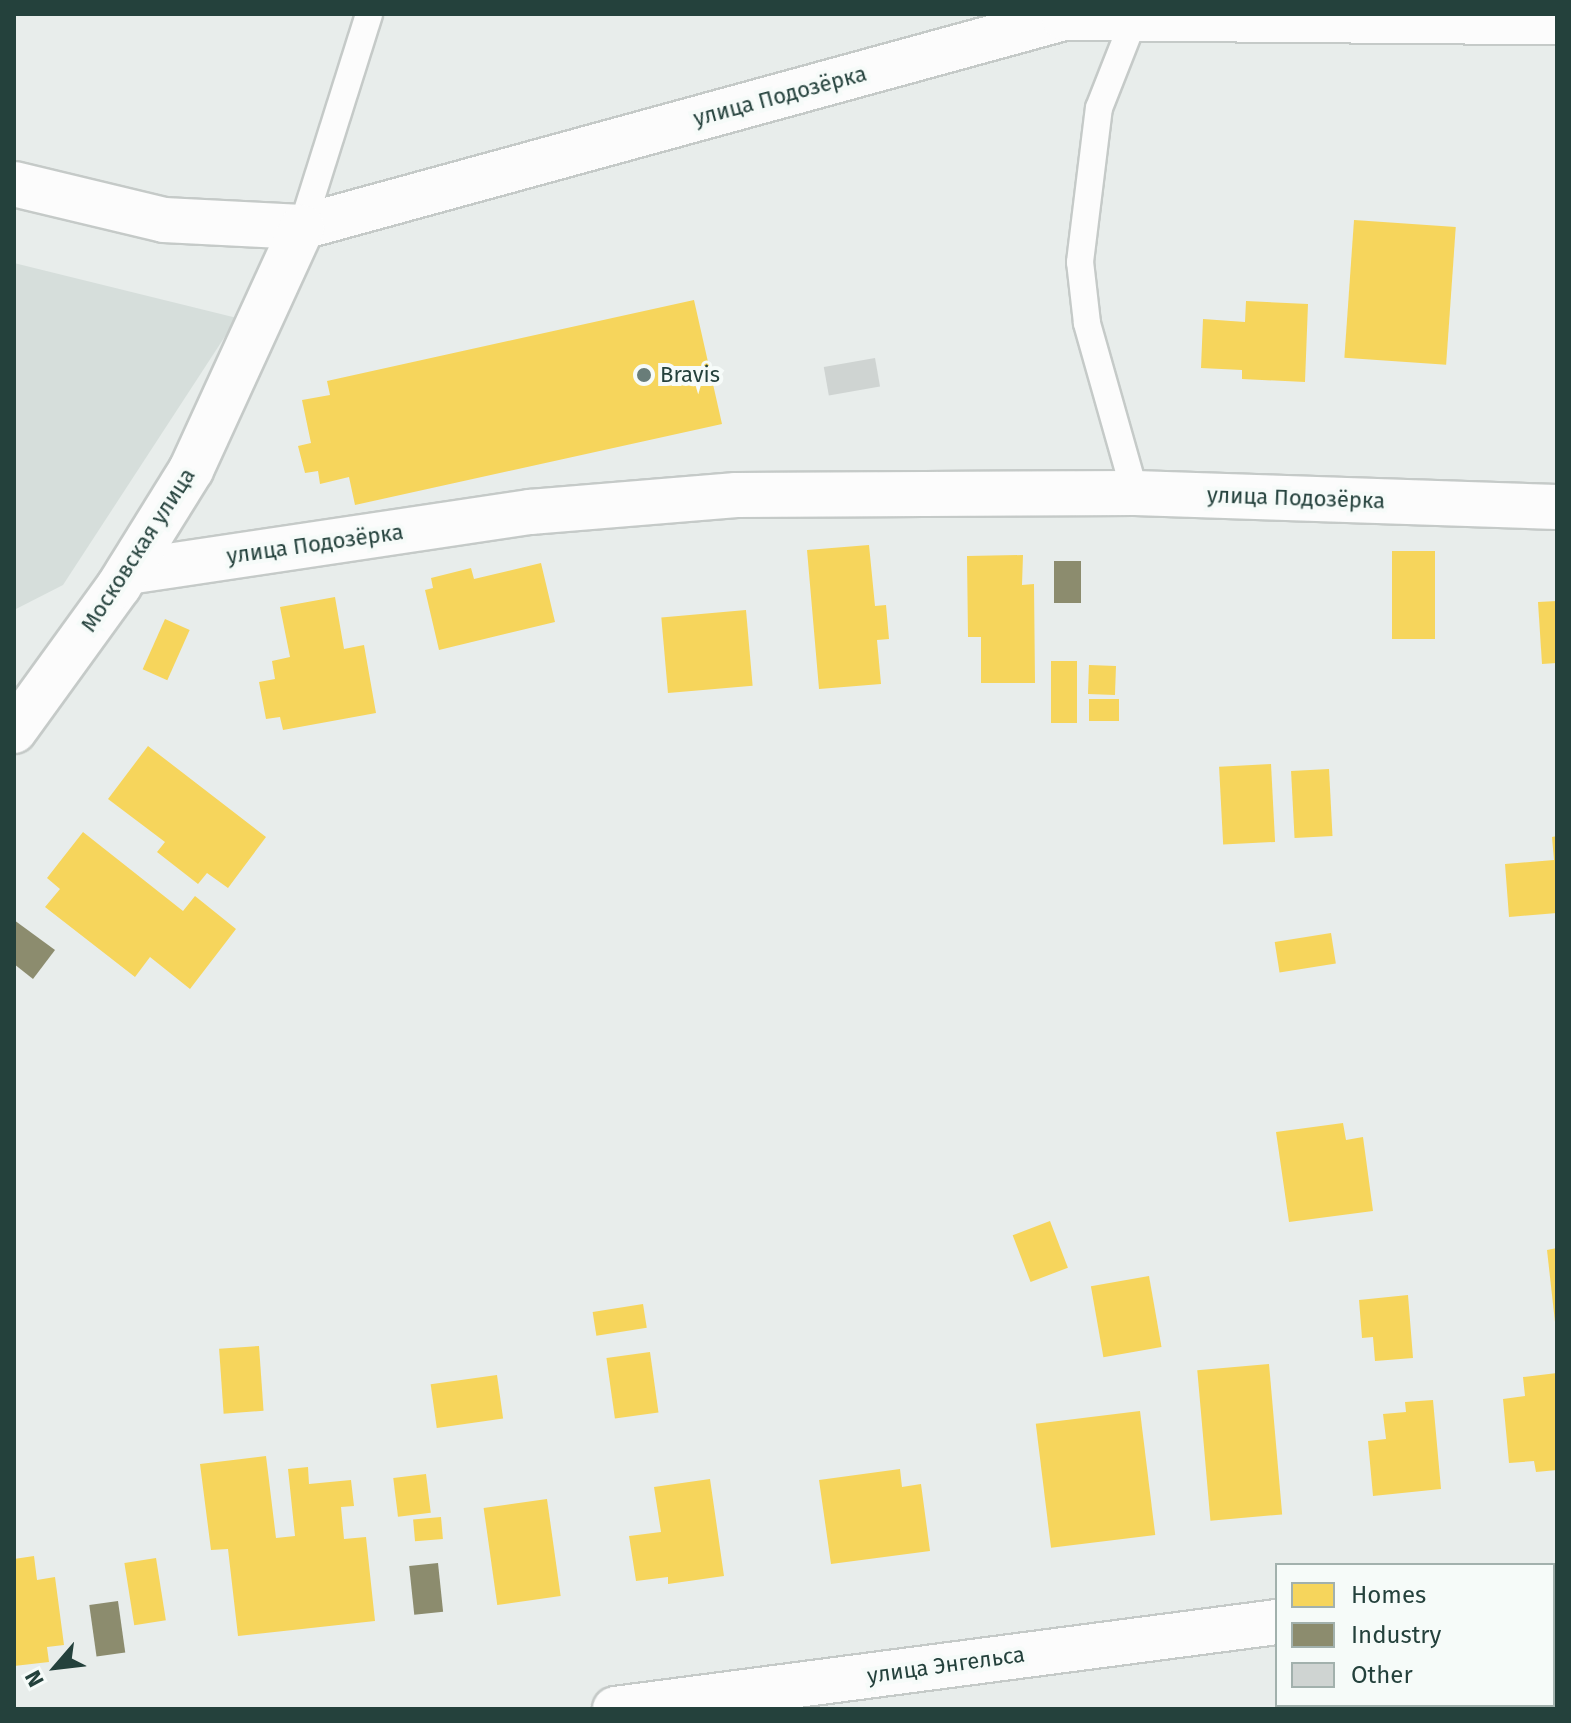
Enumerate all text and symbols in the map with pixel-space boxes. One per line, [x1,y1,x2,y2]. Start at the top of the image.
street label: улица Подозёрка [691,60,869,132]
place label: Bravis [660,362,720,388]
marker: Bravis [635,366,653,384]
street label: Московская улица [75,463,201,637]
street label: улица Подозёрка [1207,482,1385,514]
street label: улица Подозёрка [225,519,405,569]
legend [1275,1563,1555,1707]
text: Homes [1351,1581,1426,1609]
text: Industry [1351,1621,1441,1649]
north arrow [16,1627,96,1707]
street label: улица Энгельса [865,1641,1027,1689]
text: Other [1351,1661,1413,1689]
text: N [19,1666,50,1691]

